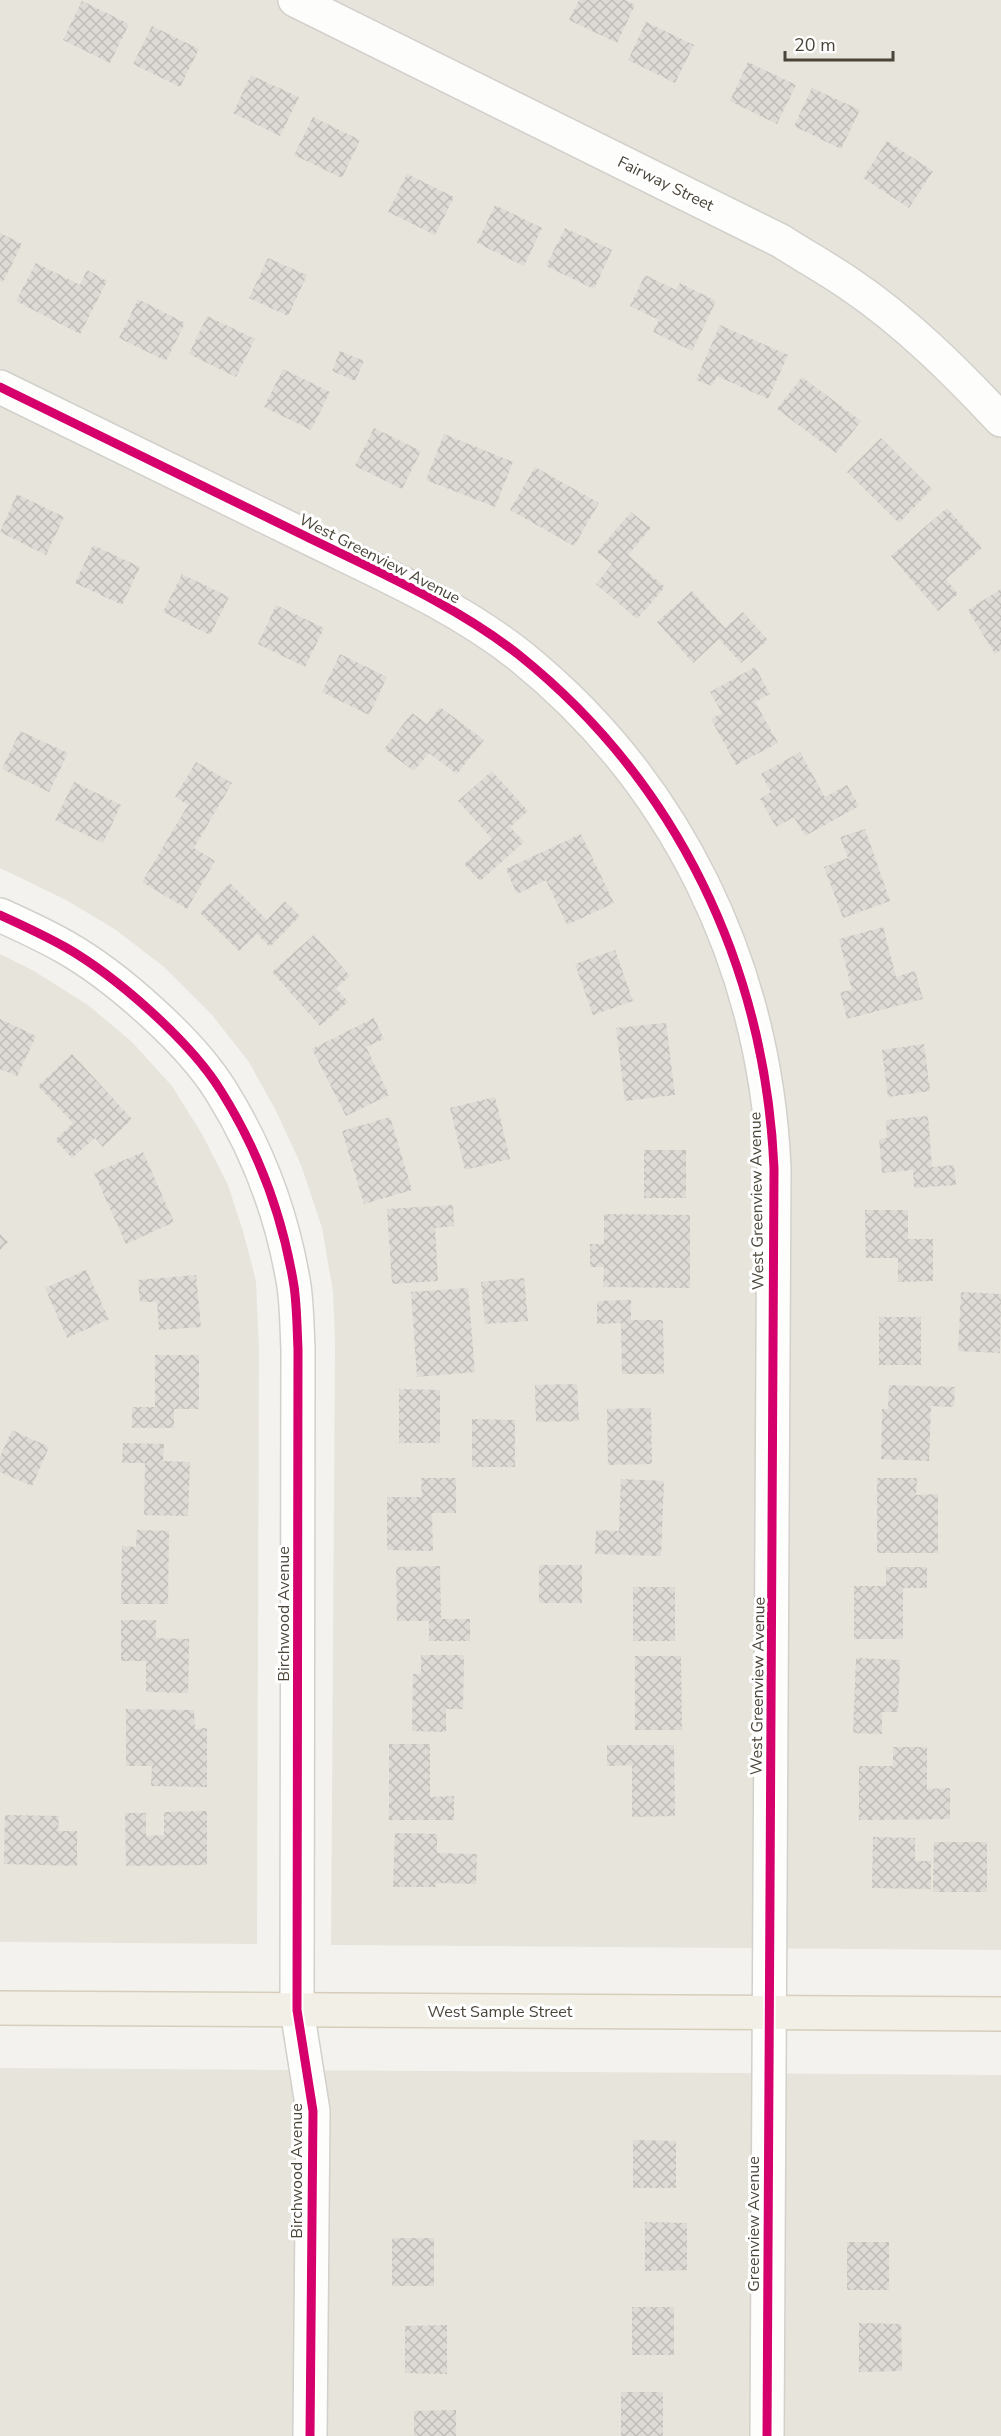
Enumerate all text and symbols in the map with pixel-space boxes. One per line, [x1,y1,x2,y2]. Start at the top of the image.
scale bar [785,24,893,62]
text: 20 m [794,33,836,57]
street label: Fairway Street [614,151,718,217]
street label: West Greenview Avenue [295,509,464,609]
street label: West Greenview Avenue [744,1112,770,1290]
street label: Birchwood Avenue [273,1546,295,1682]
street label: West Greenview Avenue [745,1597,771,1775]
street label: West Sample Street [428,2001,573,2023]
street label: Birchwood Avenue [286,2103,308,2239]
street label: Greenview Avenue [743,2156,765,2292]

